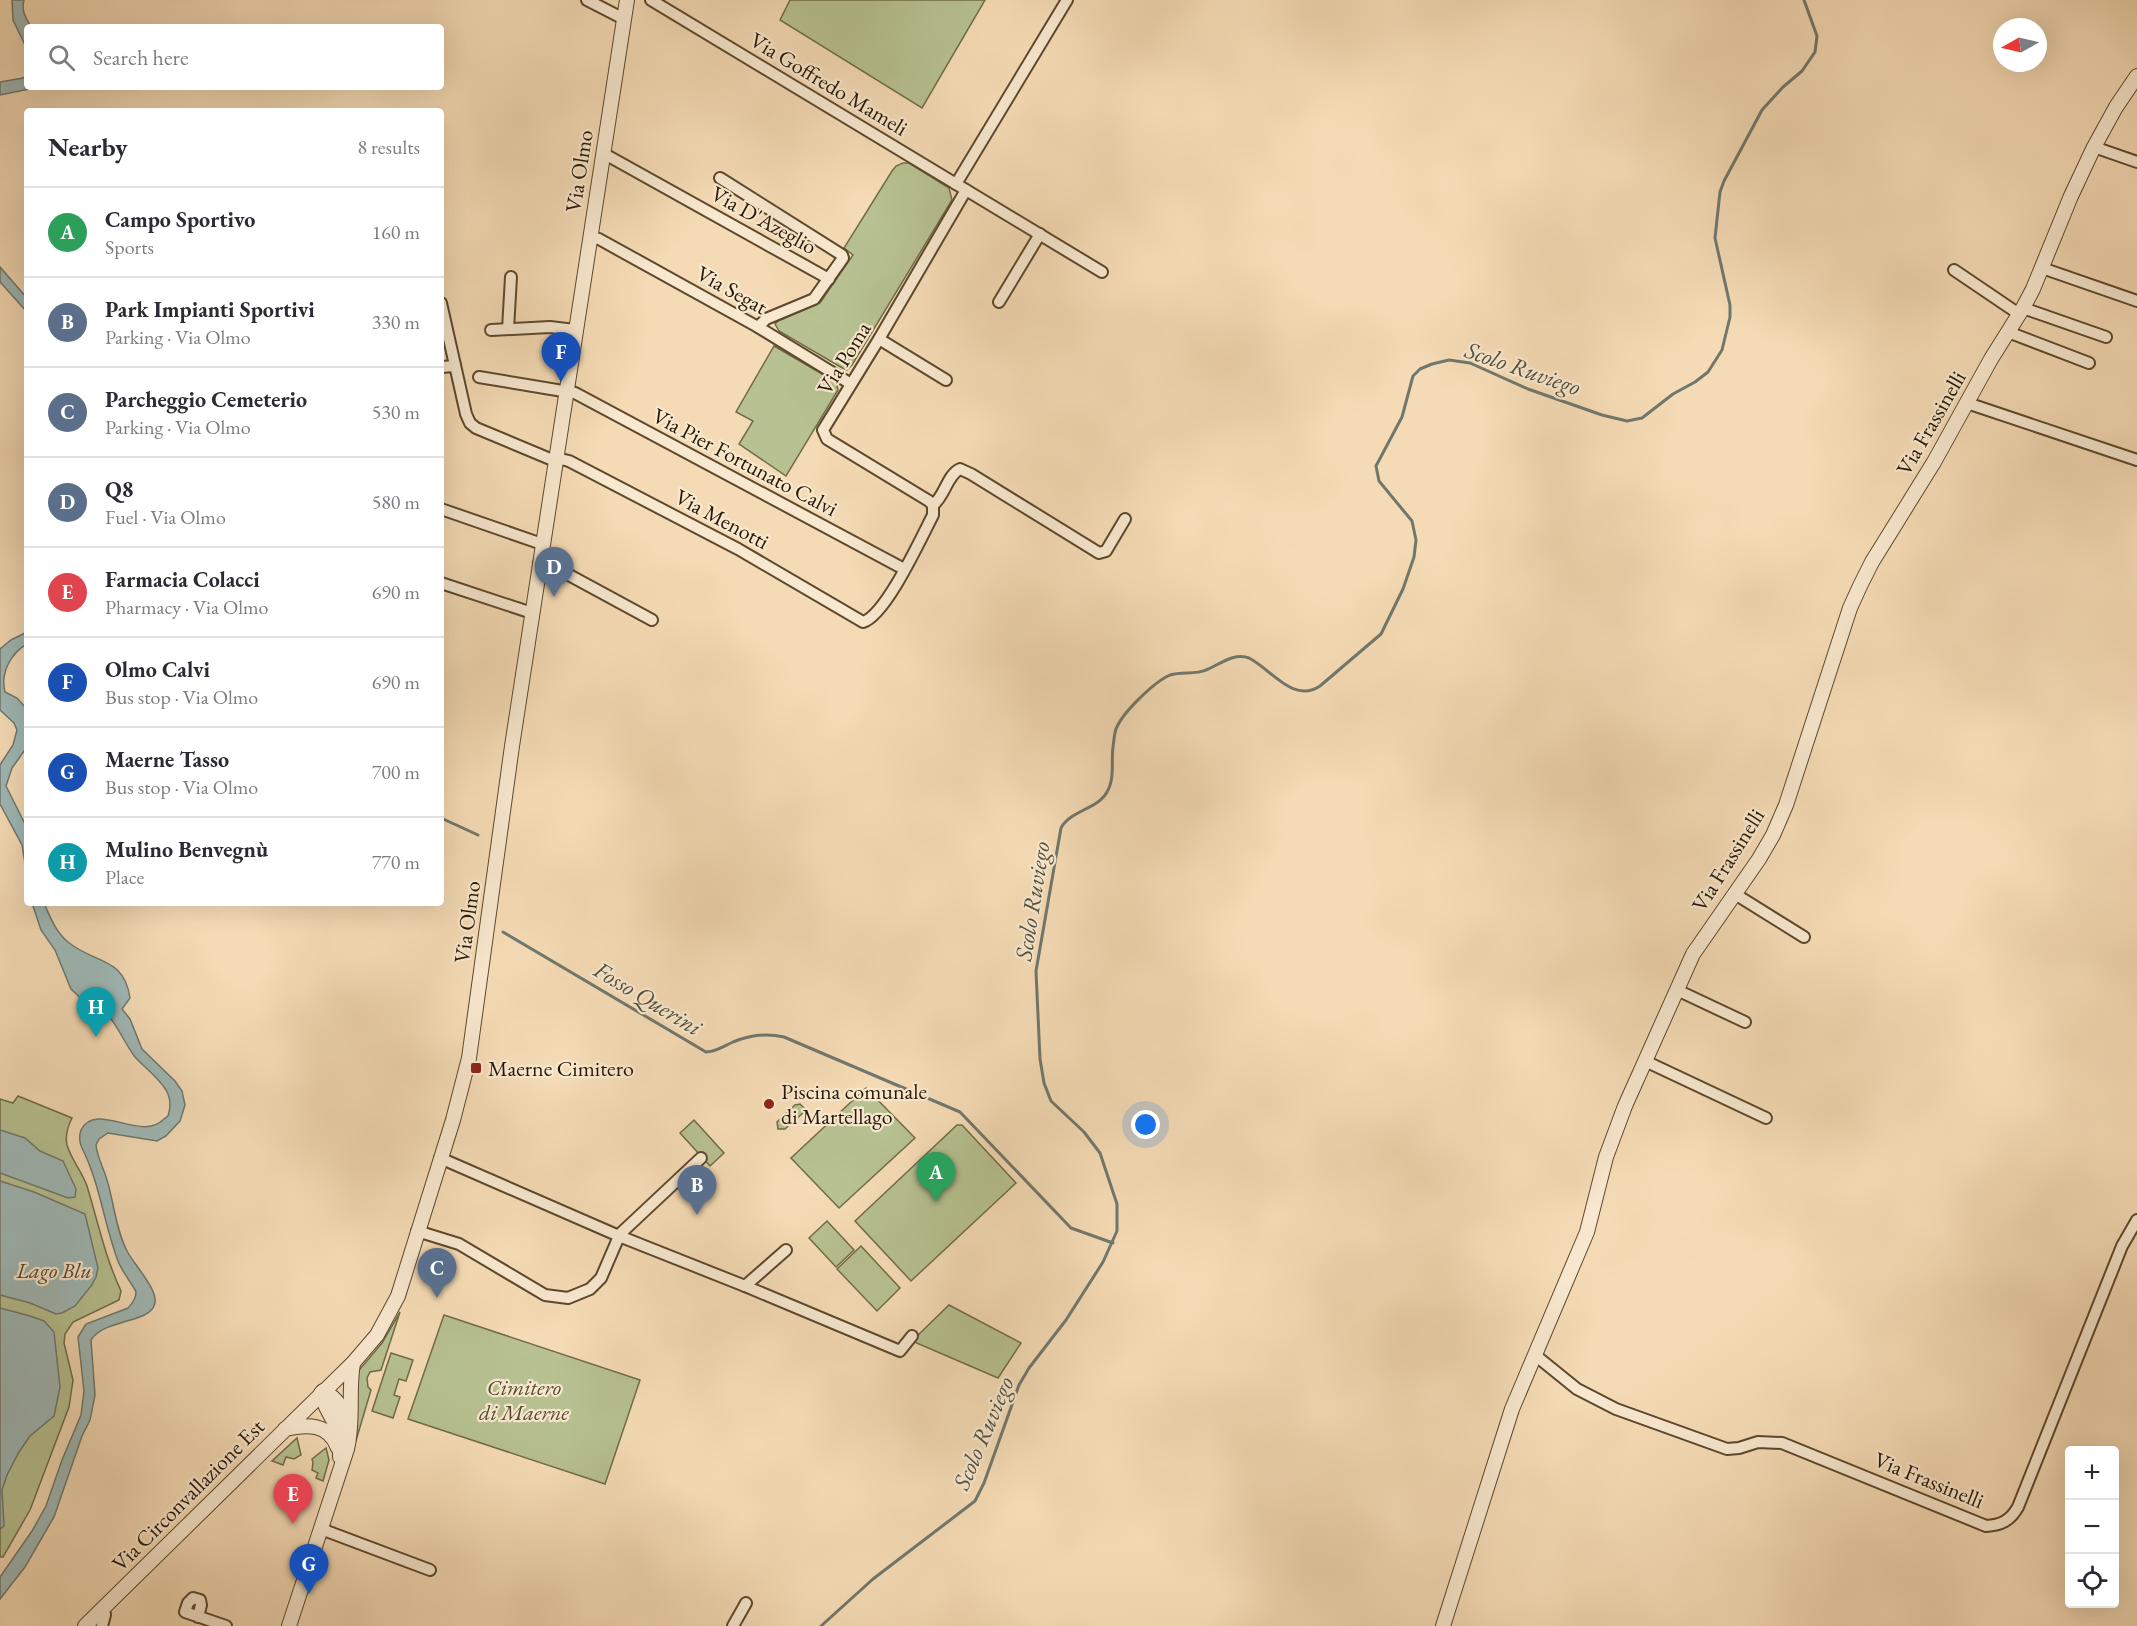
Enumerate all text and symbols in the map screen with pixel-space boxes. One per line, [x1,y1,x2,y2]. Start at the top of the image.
north arrow [1993,18,2047,72]
search box [24,24,444,90]
street label: Via Goffredo Mameli [745,25,913,143]
icon: search [45,41,78,74]
text: Search here [93,43,188,72]
street label: Via Olmo [558,128,600,214]
text: Nearby [48,130,128,164]
text: 8 results [357,134,420,160]
street label: Via D'Azeglio [706,179,822,261]
text: Campo Sportivo [105,205,255,234]
text: A [60,219,75,245]
text: 160 m [372,219,420,245]
text: Sports [105,234,154,260]
street label: Via Segat [691,259,773,321]
text: Park Impianti Sportivi [105,295,315,324]
text: B [61,309,74,335]
text: 330 m [372,309,420,335]
street label: Via Poma [810,316,878,400]
text: Parking · Via Olmo [105,324,251,350]
pin: F [542,332,580,382]
water label: Scolo Ruviego [1460,333,1585,402]
street label: Via Frassinelli [1889,365,1973,481]
text: Parcheggio Cemeterio [105,385,307,414]
text: C [60,399,75,425]
text: 530 m [372,399,420,425]
street label: Via Pier Fortunato Calvi [648,401,842,523]
text: Parking · Via Olmo [105,414,251,440]
text: Q8 [105,475,133,504]
street label: Via Menotti [670,482,774,556]
text: D [60,489,75,515]
text: 580 m [372,489,420,515]
text: Fuel · Via Olmo [105,504,226,530]
pin: D [534,548,574,597]
text: Farmacia Colacci [105,565,260,594]
text: E [62,579,73,605]
text: 690 m [372,579,420,605]
text: Pharmacy · Via Olmo [105,594,268,620]
text: Olmo Calvi [105,655,210,684]
text: F [62,669,73,695]
text: 690 m [372,669,420,695]
text: Bus stop · Via Olmo [105,684,258,710]
text: Maerne Tasso [105,745,229,774]
text: G [60,759,75,785]
text: 700 m [372,759,420,785]
text: Bus stop · Via Olmo [105,774,258,800]
street label: Via Frassinelli [1685,803,1771,917]
text: Mulino Benvegnù [105,835,268,864]
water label: Scolo Ruviego [1007,839,1057,964]
text: H [59,849,76,875]
text: 770 m [372,849,420,875]
text: Place [105,864,144,890]
street label: Via Olmo [447,879,487,965]
water label: Fosso Querini [587,953,708,1043]
pin: H [76,988,116,1037]
place label: Maerne Cimitero [488,1054,634,1083]
marker: Maerne Cimitero [469,1061,483,1075]
place label: Piscina comunale di Martellago [781,1077,928,1131]
marker: Piscina comunale di Martellago [762,1097,776,1111]
your location [1131,1110,1160,1139]
pin: A [916,1152,956,1202]
pin: B [678,1166,716,1215]
pin: C [418,1248,456,1298]
park label: Lago Blu [15,1256,92,1285]
water label: Scolo Ruviego [945,1372,1021,1495]
park label: Cimitero di Maerne [479,1373,569,1427]
street label: Via Circonvallazione Est [106,1412,271,1577]
street label: Via Frassinelli [1870,1445,1988,1515]
map controls [2065,1446,2119,1608]
button: + [2065,1446,2119,1500]
pin: E [274,1474,312,1524]
button: − [2065,1500,2119,1554]
pin: G [290,1544,328,1594]
button: locate [2065,1554,2119,1608]

